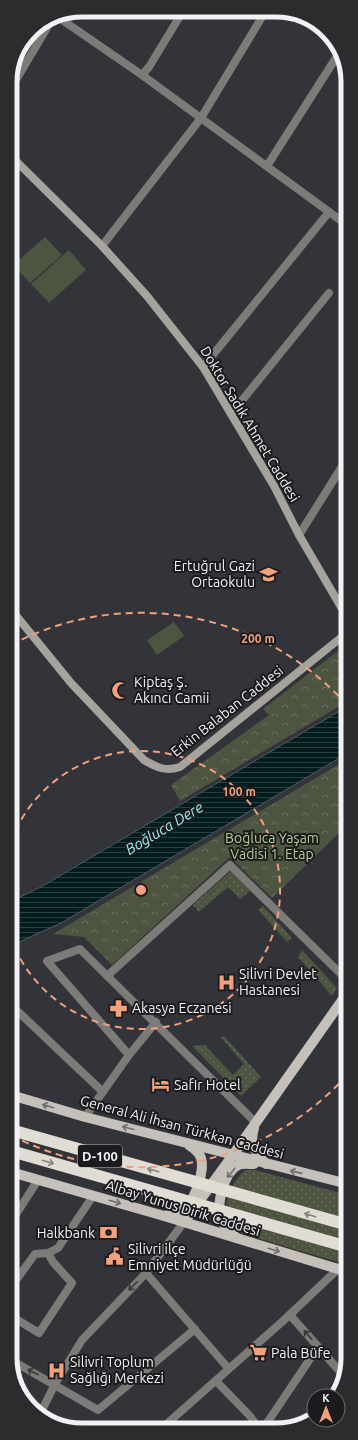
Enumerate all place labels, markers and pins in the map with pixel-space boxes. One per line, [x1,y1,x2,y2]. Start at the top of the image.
place label: Ertuğrul Gazi Ortaokulu [174,558,255,590]
school or university icon: Ertuğrul Gazi Ortaokulu [258,564,278,584]
place label: Kiptaş Ş. Akıncı Camii [134,674,209,706]
mosque icon: Kiptaş Ş. Akıncı Camii [111,680,131,700]
centre of rings [134,883,148,897]
place label: Silivri Devlet Hastanesi [239,966,317,998]
hospital icon: Silivri Devlet Hastanesi [216,972,236,992]
pharmacy icon: Akasya Eczanesi [109,998,129,1018]
place label: Akasya Eczanesi [132,1000,232,1016]
hotel icon: Safir Hotel [151,1075,171,1095]
place label: Safir Hotel [174,1077,241,1093]
bank icon: Halkbank [98,1223,118,1243]
place label: Halkbank [37,1225,95,1241]
place label: Silivri ilçe Emniyet Müdürlüğü [128,1241,252,1273]
public building icon: Silivri ilçe Emniyet Müdürlüğü [105,1247,125,1267]
supermarket icon: Pala Büfe [248,1343,268,1363]
place label: Pala Büfe [271,1345,330,1361]
place label: Silivri Toplum Sağlığı Merkezi [70,1354,164,1386]
hospital icon: Silivri Toplum Sağlığı Merkezi [47,1360,67,1380]

